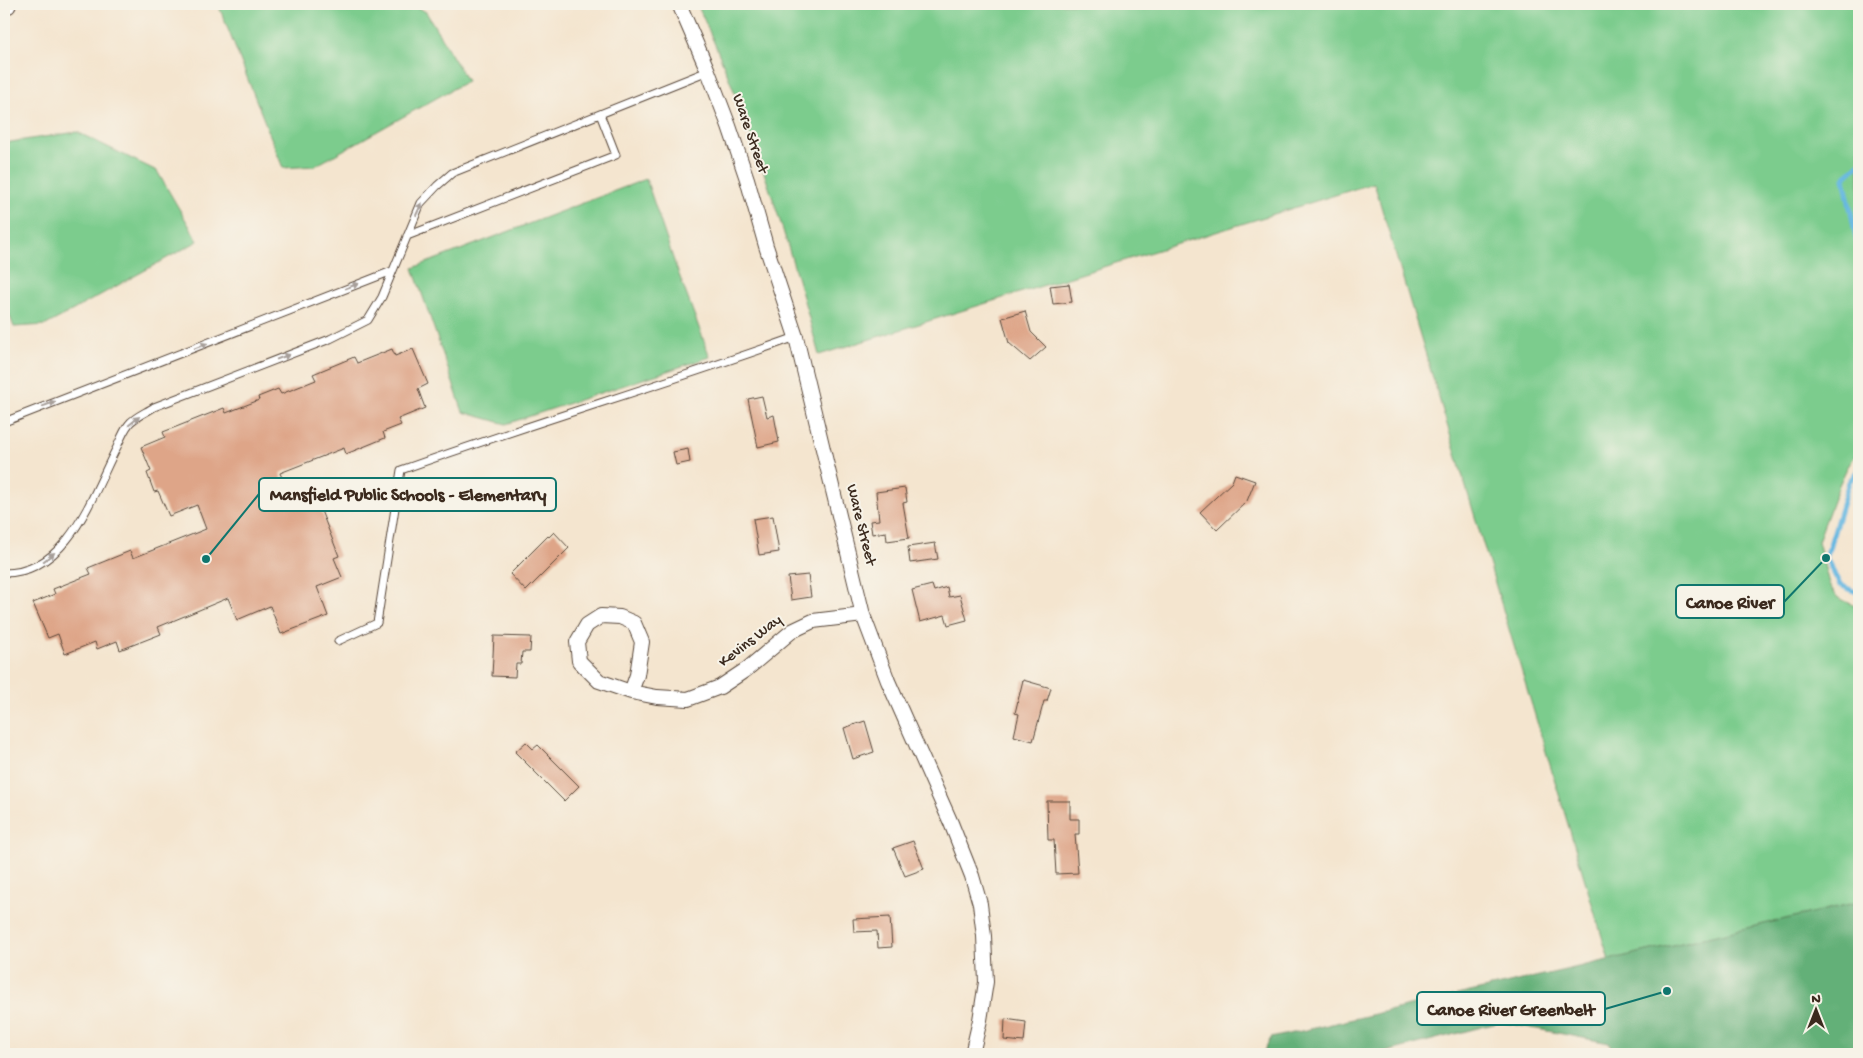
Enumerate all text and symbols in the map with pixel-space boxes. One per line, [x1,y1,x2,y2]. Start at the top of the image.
street label: Ware Street [727,92,772,178]
one-way arrow [414,202,423,217]
one-way arrow [345,282,359,290]
one-way arrow [194,341,208,349]
one-way arrow [275,353,290,361]
one-way arrow [42,400,57,408]
one-way arrow [127,416,141,426]
callout: Mansfield Public Schools - Elementary [259,478,556,511]
street label: Ware Street [841,483,880,569]
text: Mansfield Public Schools - Elementary [270,486,546,507]
one-way arrow [42,551,55,562]
callout: Canoe River [1676,585,1784,618]
text: Canoe River [1685,594,1777,615]
street label: Kevins Way [716,611,787,673]
north arrow [1790,986,1840,1036]
text: N [1811,991,1821,1008]
callout: Canoe River Greenbelt [1417,992,1605,1025]
text: Canoe River Greenbelt [1426,1001,1596,1022]

